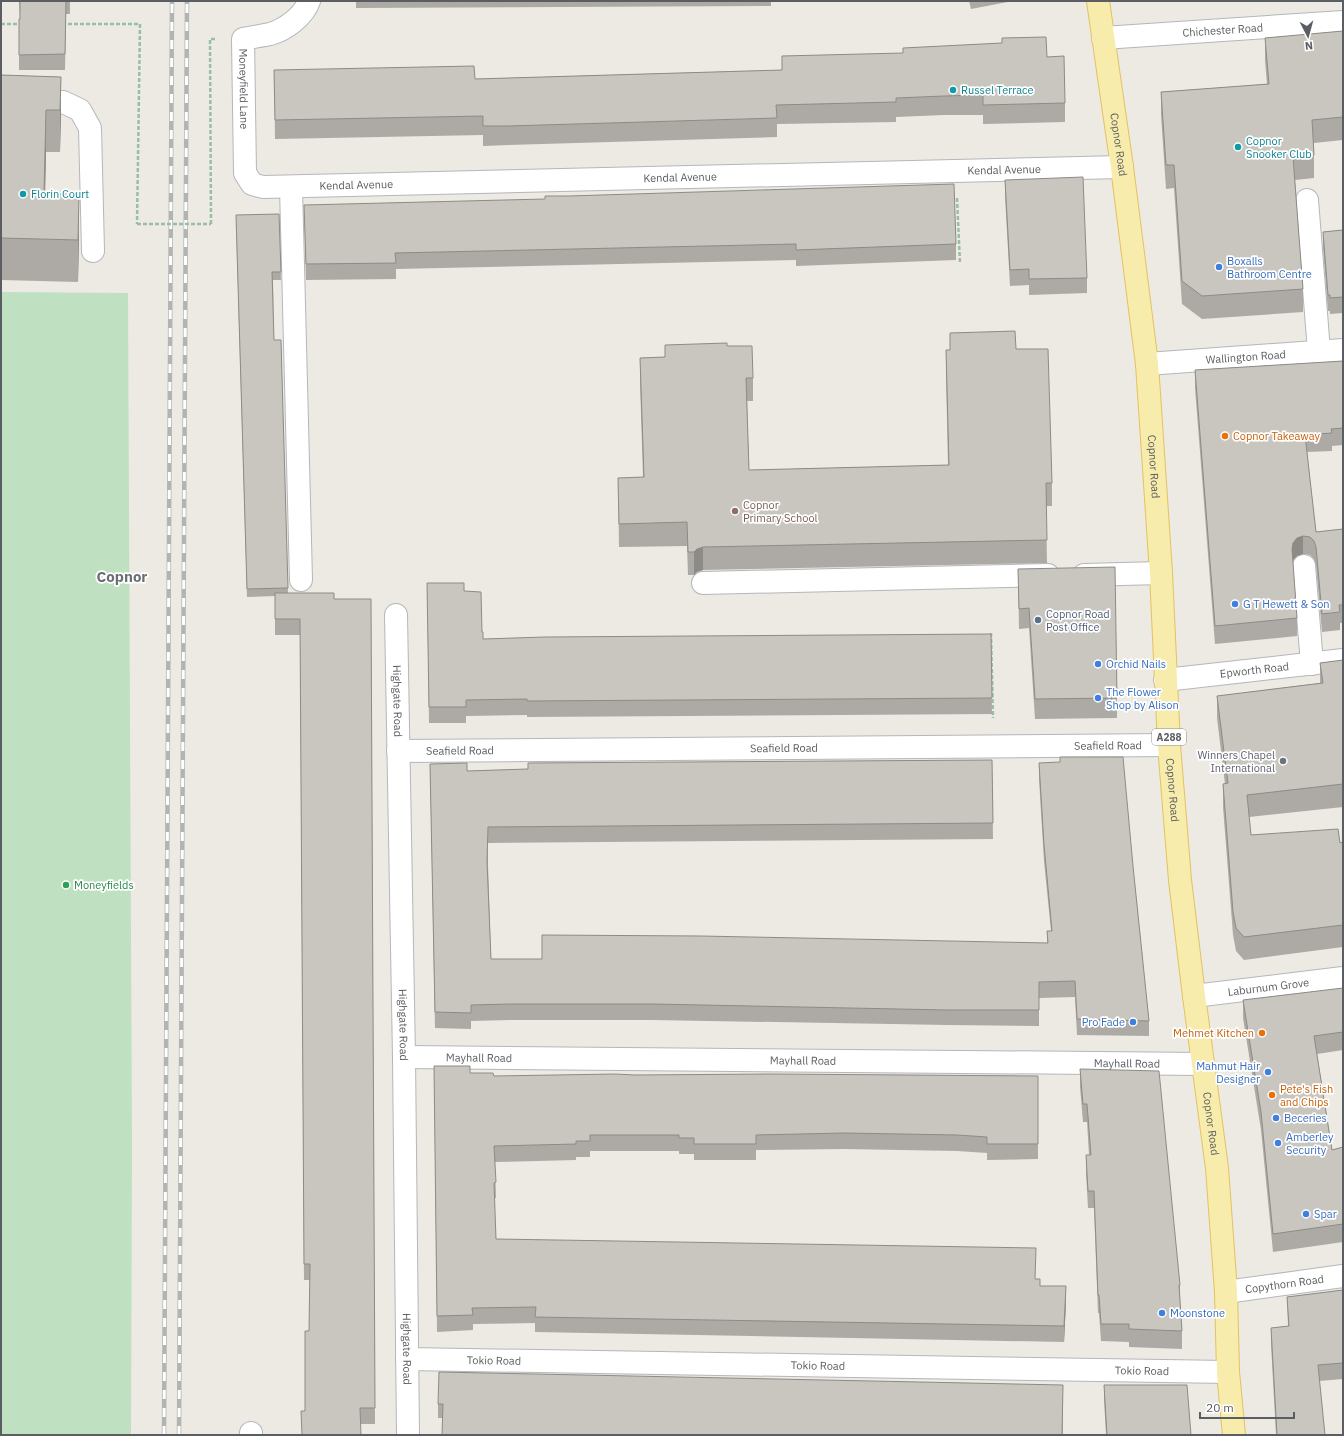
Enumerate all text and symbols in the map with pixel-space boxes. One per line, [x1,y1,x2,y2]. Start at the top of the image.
north arrow [1288,16,1328,56]
street label: Chichester Road [1182,20,1264,40]
text: N [1304,39,1314,53]
street label: Moneyfield Lane [236,48,251,129]
place label: Russel Terrace [961,83,1034,97]
marker: Russel Terrace [948,85,958,95]
street label: Copnor Road [1107,112,1130,177]
place label: Copnor Snooker Club [1246,134,1312,161]
marker: Copnor Snooker Club [1233,142,1243,152]
street label: Kendal Avenue [967,162,1041,178]
street label: Kendal Avenue [643,169,717,185]
street label: Kendal Avenue [319,177,393,193]
place label: Florin Court [31,187,89,201]
marker: Florin Court [18,189,28,199]
place label: Boxalls Bathroom Centre [1227,254,1312,281]
marker: Boxalls Bathroom Centre [1214,262,1224,272]
street label: Wallington Road [1205,347,1286,367]
place label: Copnor Takeaway [1233,429,1320,443]
marker: Copnor Takeaway [1220,431,1230,441]
street label: Copnor Road [1145,434,1163,499]
place label: Copnor Primary School [743,498,818,525]
marker: Copnor Primary School [730,506,740,516]
district label: Copnor [97,567,147,586]
place label: G T Hewett & Son [1243,597,1330,611]
marker: G T Hewett & Son [1230,599,1240,609]
place label: Copnor Road Post Office [1046,607,1110,634]
marker: Copnor Road Post Office [1033,615,1043,625]
place label: Orchid Nails [1106,657,1166,671]
marker: Orchid Nails [1093,659,1103,669]
street label: Epworth Road [1219,659,1290,681]
street label: Highgate Road [390,665,405,737]
place label: The Flower Shop by Alison [1106,685,1179,712]
marker: The Flower Shop by Alison [1093,693,1103,703]
road number: A288 [1152,729,1186,745]
street label: Seafield Road [1074,738,1142,753]
street label: Seafield Road [750,741,818,755]
street label: Seafield Road [426,743,494,758]
place label: Winners Chapel International [1198,748,1275,775]
marker: Winners Chapel International [1278,756,1288,766]
street label: Copnor Road [1163,758,1182,822]
place label: Moneyfields [74,878,134,892]
marker: Moneyfields [61,880,71,890]
street label: Laburnum Grove [1227,975,1310,999]
street label: Highgate Road [396,989,411,1061]
place label: Pro Fade [1082,1015,1125,1029]
marker: Pro Fade [1128,1017,1138,1027]
place label: Mehmet Kitchen [1173,1026,1254,1040]
marker: Mehmet Kitchen [1257,1028,1267,1038]
street label: Mayhall Road [446,1050,512,1065]
street label: Mayhall Road [770,1053,836,1068]
street label: Mayhall Road [1094,1056,1160,1071]
place label: Mahmut Hair Designer [1196,1059,1260,1086]
marker: Mahmut Hair Designer [1263,1067,1273,1077]
place label: Pete's Fish and Chips [1280,1082,1333,1109]
marker: Pete's Fish and Chips [1267,1090,1277,1100]
street label: Copnor Road [1200,1091,1222,1156]
place label: Beceries [1284,1111,1327,1125]
marker: Beceries [1271,1113,1281,1123]
place label: Amberley Security [1286,1130,1334,1157]
marker: Amberley Security [1273,1138,1283,1148]
place label: Spar [1314,1207,1337,1221]
marker: Spar [1301,1209,1311,1219]
street label: Copythorn Road [1244,1272,1325,1296]
place label: Moonstone [1170,1306,1225,1320]
marker: Moonstone [1157,1308,1167,1318]
street label: Highgate Road [400,1313,414,1385]
street label: Tokio Road [467,1353,521,1368]
street label: Tokio Road [791,1358,845,1373]
street label: Tokio Road [1115,1363,1169,1378]
scale bar [1200,1394,1294,1420]
text: 20 m [1206,1400,1234,1415]

